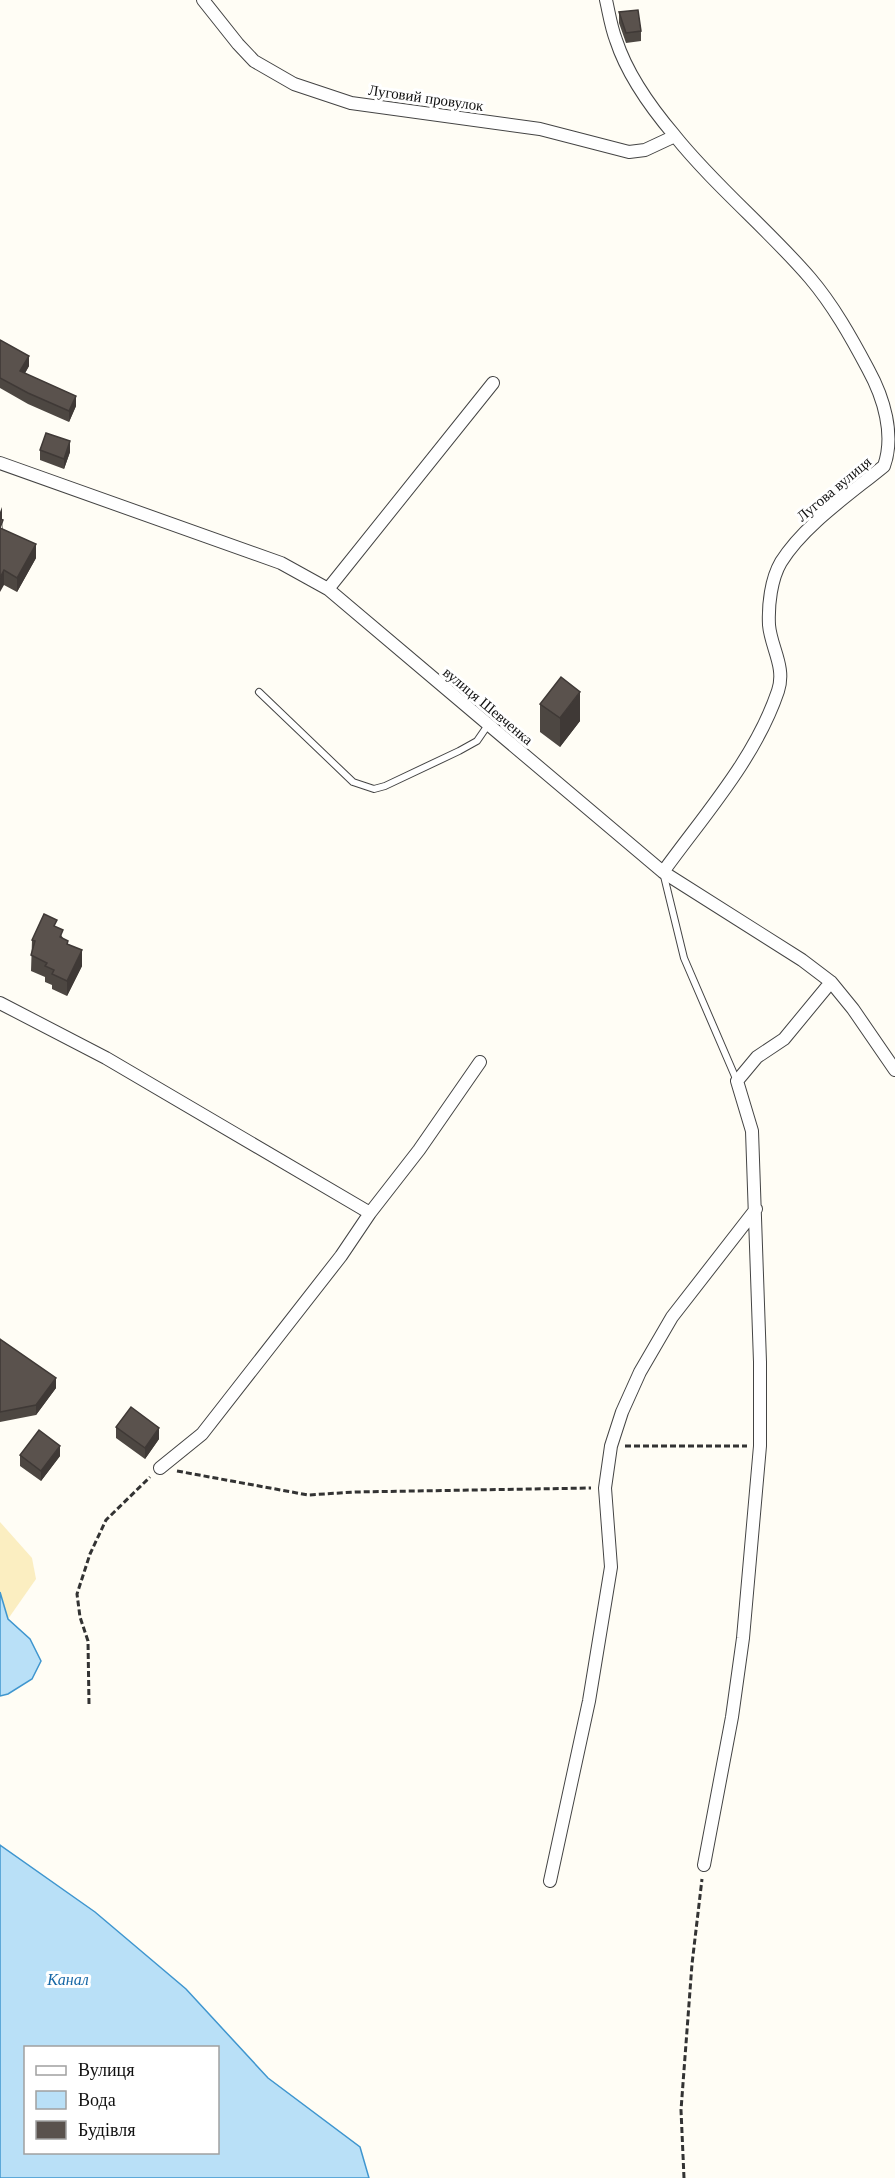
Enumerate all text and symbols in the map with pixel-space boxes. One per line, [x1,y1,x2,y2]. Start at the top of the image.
street label: Луговий провулок [367,82,485,114]
street label: Лугова вулиця [794,453,874,525]
street label: вулиця Шевченка [440,664,536,748]
water label: Канал [46,1971,89,1988]
legend [24,2046,219,2154]
text: Вулиця [78,2060,135,2080]
text: Вода [78,2090,116,2110]
text: Будівля [78,2120,135,2140]

